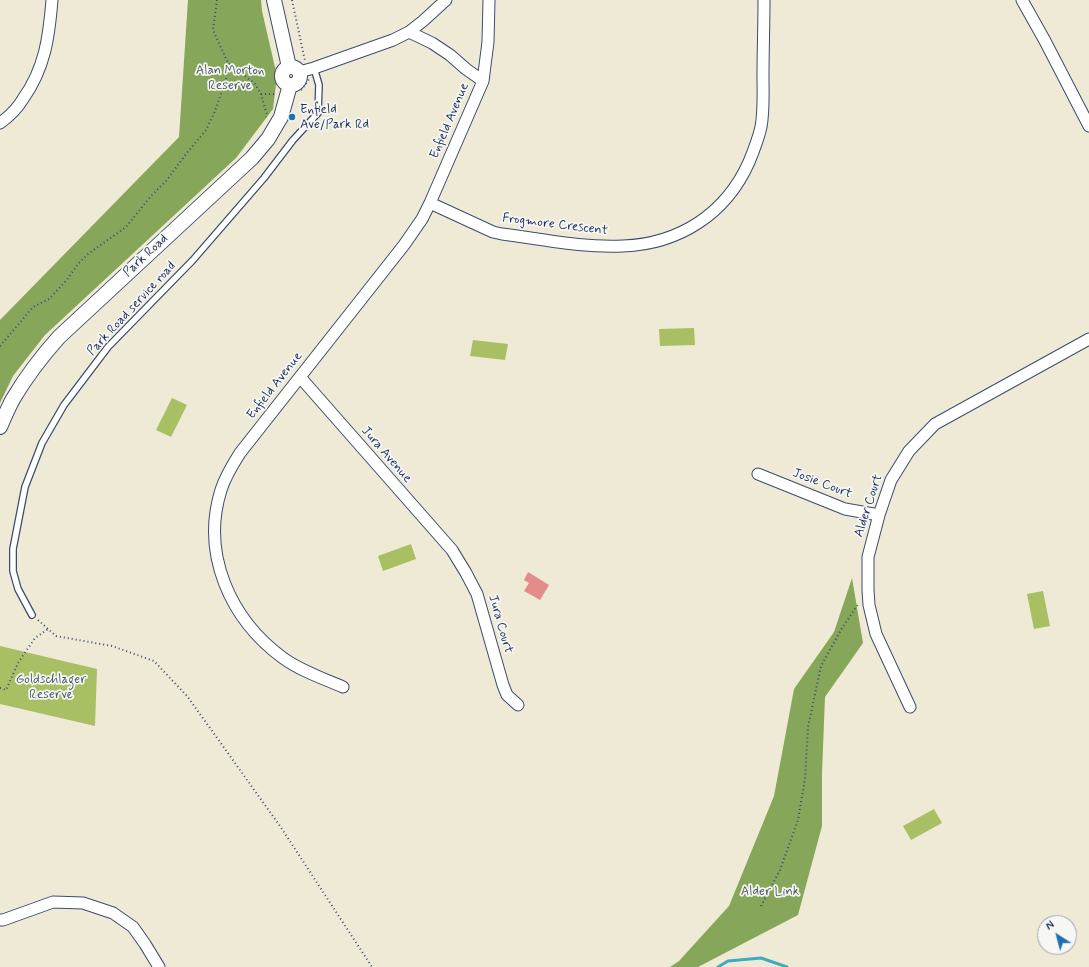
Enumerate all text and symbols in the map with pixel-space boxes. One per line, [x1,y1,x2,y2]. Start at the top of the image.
park label: Alan Morton Reserve [196,63,264,94]
street label: Enfield Avenue [427,81,473,161]
place label: Enfield Ave/Park Rd [300,102,369,133]
marker: Enfield Ave/Park Rd [287,112,297,122]
street label: Frogmore Crescent [501,211,609,239]
street label: Park Road [120,231,172,281]
street label: Park Road service road [84,259,180,359]
street label: Enfield Avenue [244,349,306,423]
street label: Jura Avenue [357,424,415,486]
street label: Josie Court [790,466,854,502]
street label: Alder Court [852,473,886,539]
street label: Jura Court [484,593,516,655]
park label: Goldschlager Reserve [16,672,86,703]
park label: Alder Link [741,884,799,900]
north arrow [1037,915,1077,955]
text: N [1043,918,1058,934]

